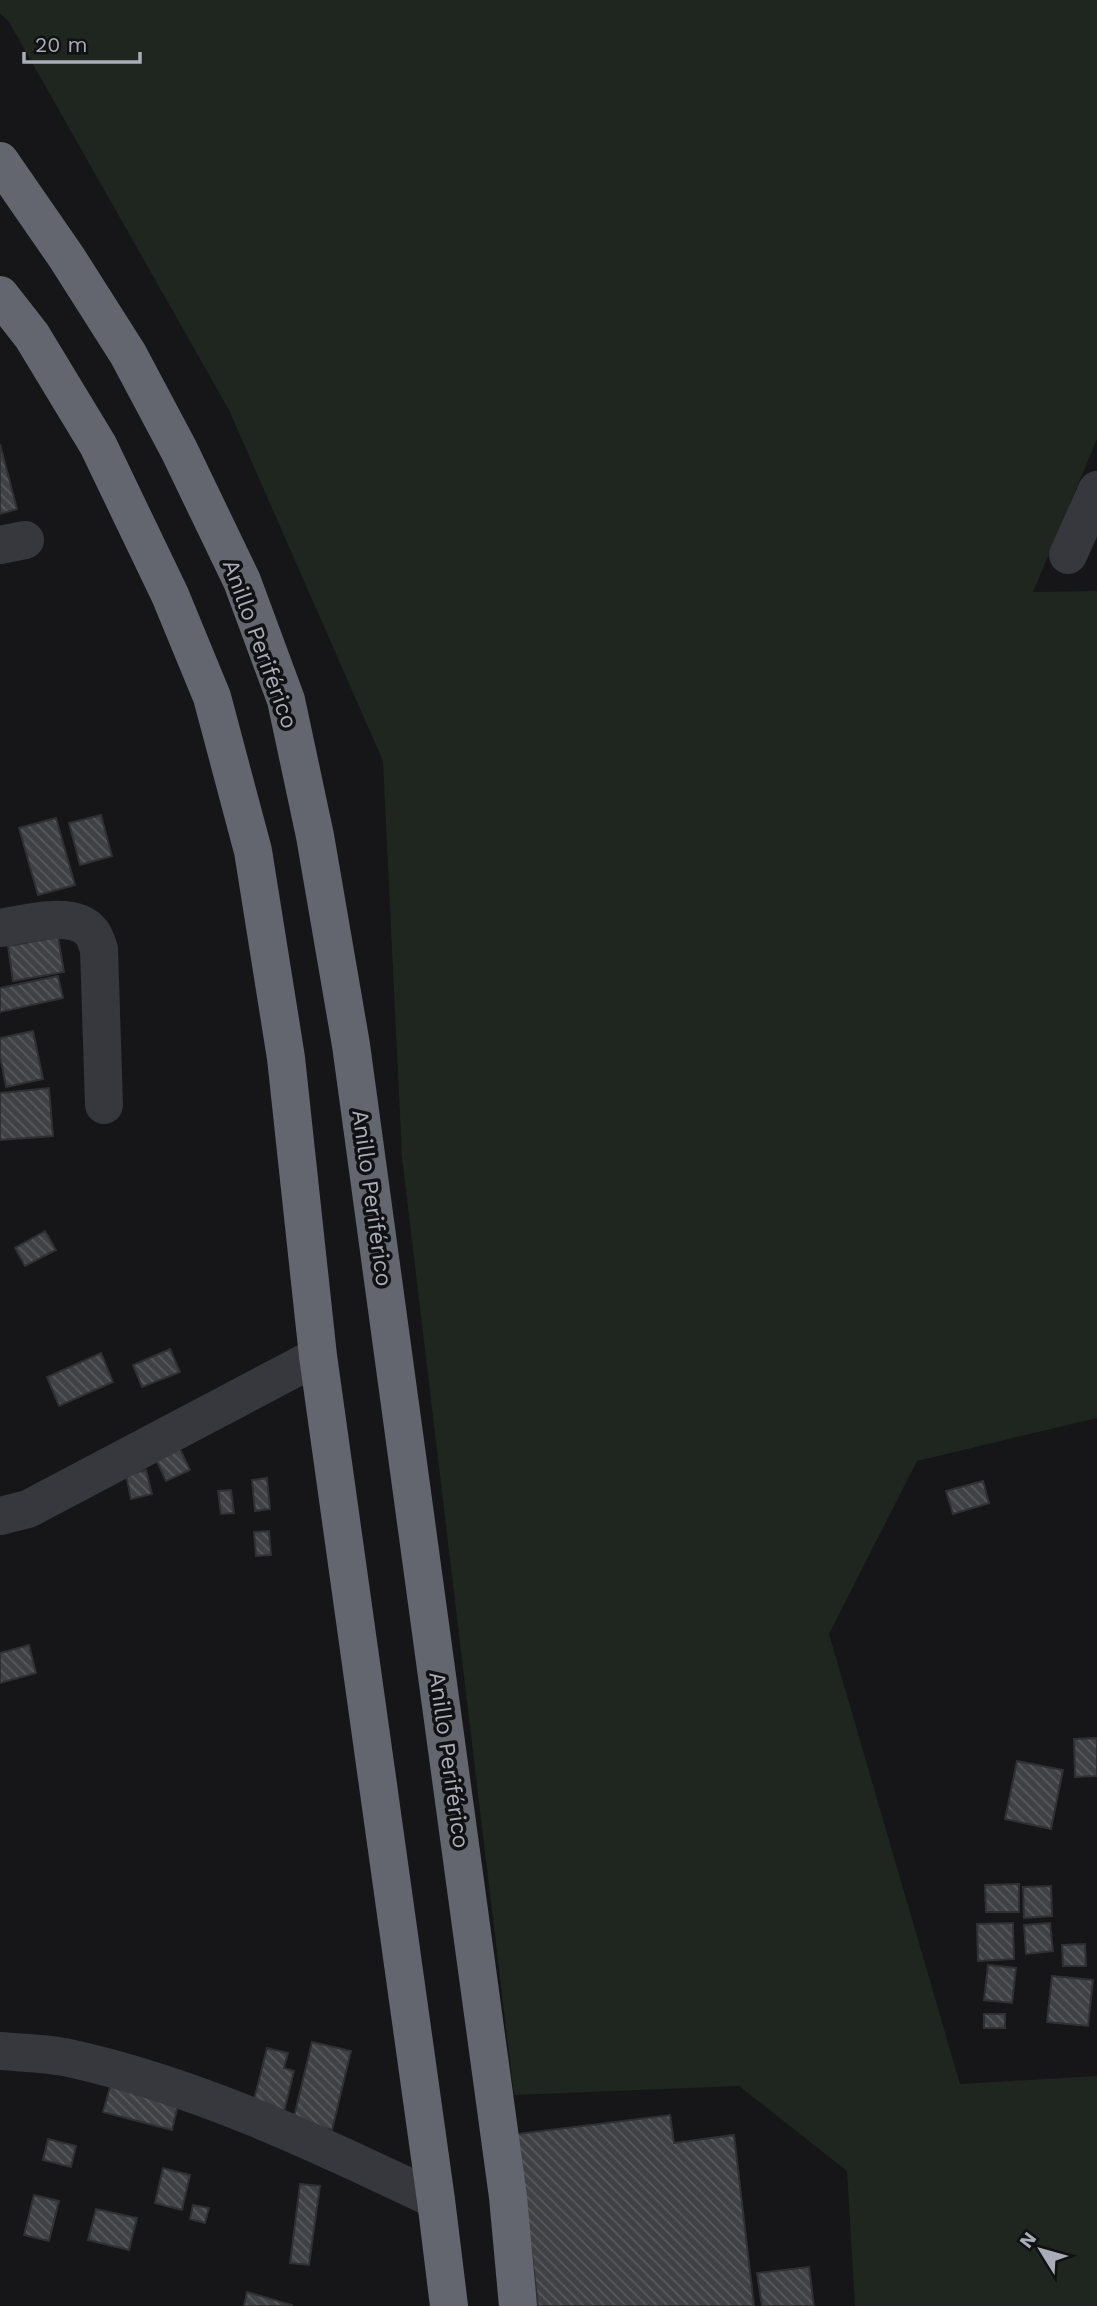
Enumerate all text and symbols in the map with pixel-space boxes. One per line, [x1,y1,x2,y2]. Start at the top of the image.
scale bar [24,21,140,65]
text: 20 m [35,32,87,57]
street label: Anillo Periférico [217,556,303,732]
street label: Anillo Periférico [346,1108,398,1288]
street label: Anillo Periférico [423,1670,475,1850]
north arrow [1006,2215,1076,2285]
text: N [1014,2228,1041,2253]

